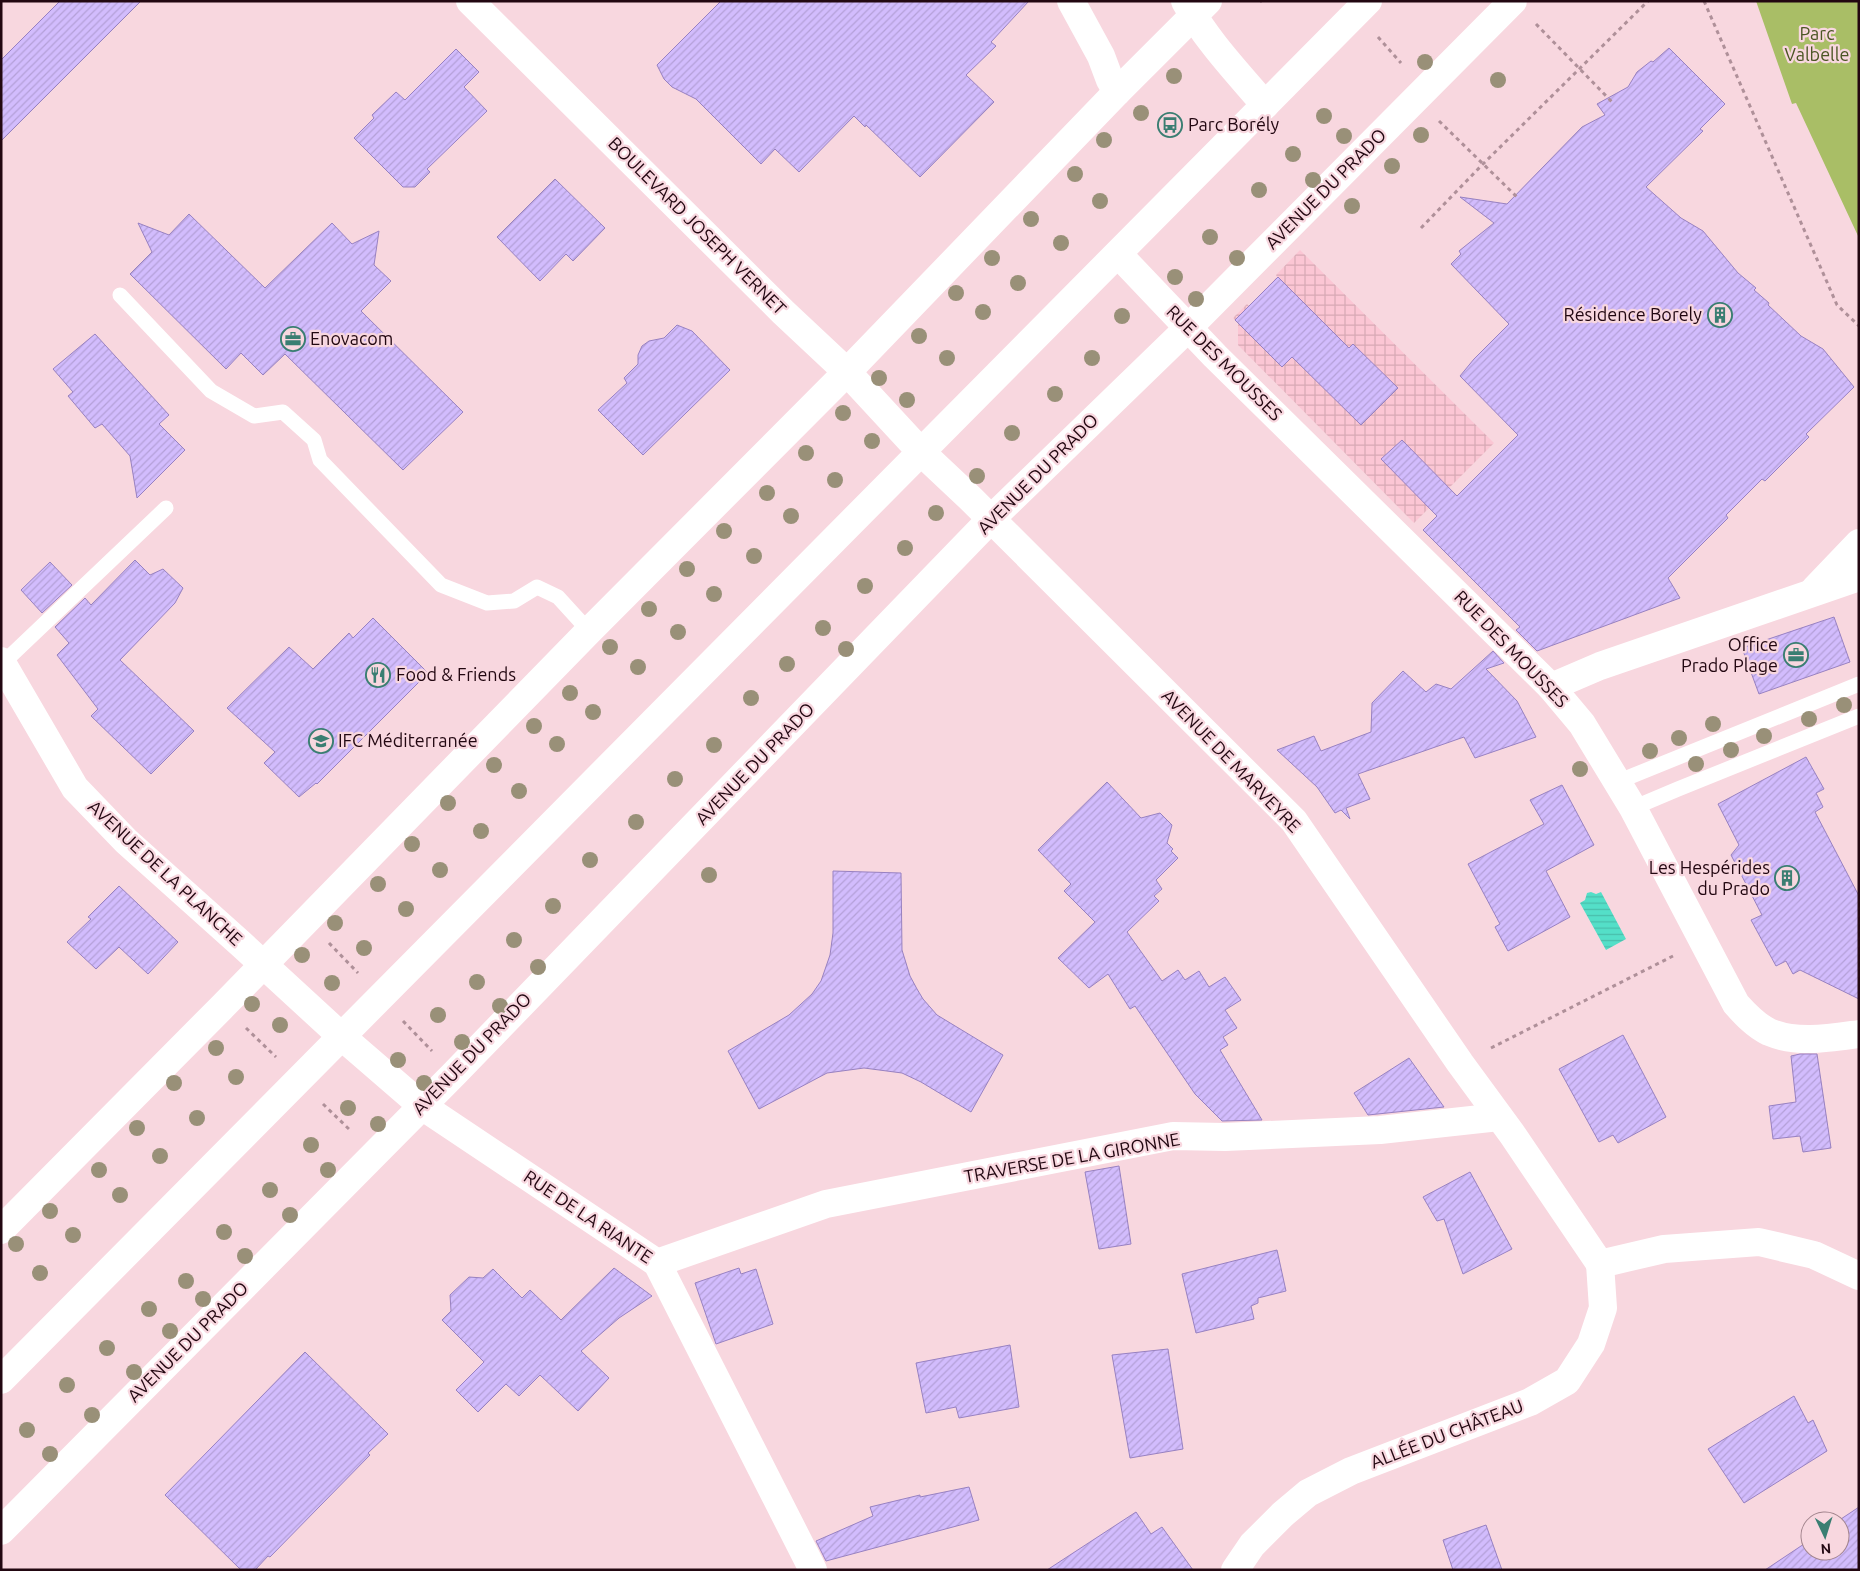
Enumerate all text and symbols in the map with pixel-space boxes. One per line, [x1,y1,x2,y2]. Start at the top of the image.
park label: Parc Valbelle [1785,23,1849,64]
bus stop icon: Parc Borély [1157,112,1183,138]
place label: Parc Borély [1188,114,1280,134]
street label: AVENUE DU PRADO [1261,124,1390,253]
street label: BOULEVARD JOSEPH VERNET [605,132,791,318]
street label: RUE DES MOUSSES [1163,301,1286,424]
building icon: Résidence Borely [1707,302,1733,328]
place label: Résidence Borely [1564,304,1702,324]
office icon: Enovacom [280,326,306,352]
place label: Enovacom [310,328,393,348]
street label: AVENUE DU PRADO [973,409,1102,538]
street label: RUE DES MOUSSES [1451,586,1573,711]
place label: Office Prado Plage [1681,634,1778,675]
office icon: Office Prado Plage [1783,642,1809,668]
restaurant icon: Food & Friends [365,662,391,688]
place label: Food & Friends [396,664,516,684]
street label: AVENUE DE MARVEYRE [1158,685,1305,836]
street label: AVENUE DU PRADO [691,698,818,828]
school or university icon: IFC Méditerranée [308,728,334,754]
place label: IFC Méditerranée [338,730,478,750]
street label: AVENUE DE LA PLANCHE [85,796,247,949]
place label: Les Hespérides du Prado [1649,857,1770,898]
building icon: Les Hespérides du Prado [1774,865,1800,891]
street label: AVENUE DU PRADO [408,988,535,1118]
street label: TRAVERSE DE LA GIRONNE [962,1128,1181,1186]
street label: RUE DE LA RIANTE [521,1166,657,1267]
street label: AVENUE DU PRADO [123,1277,252,1406]
street label: ALLÉE DU CHÂTEAU [1367,1394,1526,1471]
north arrow [1800,1511,1850,1561]
text: N [1820,1541,1832,1557]

